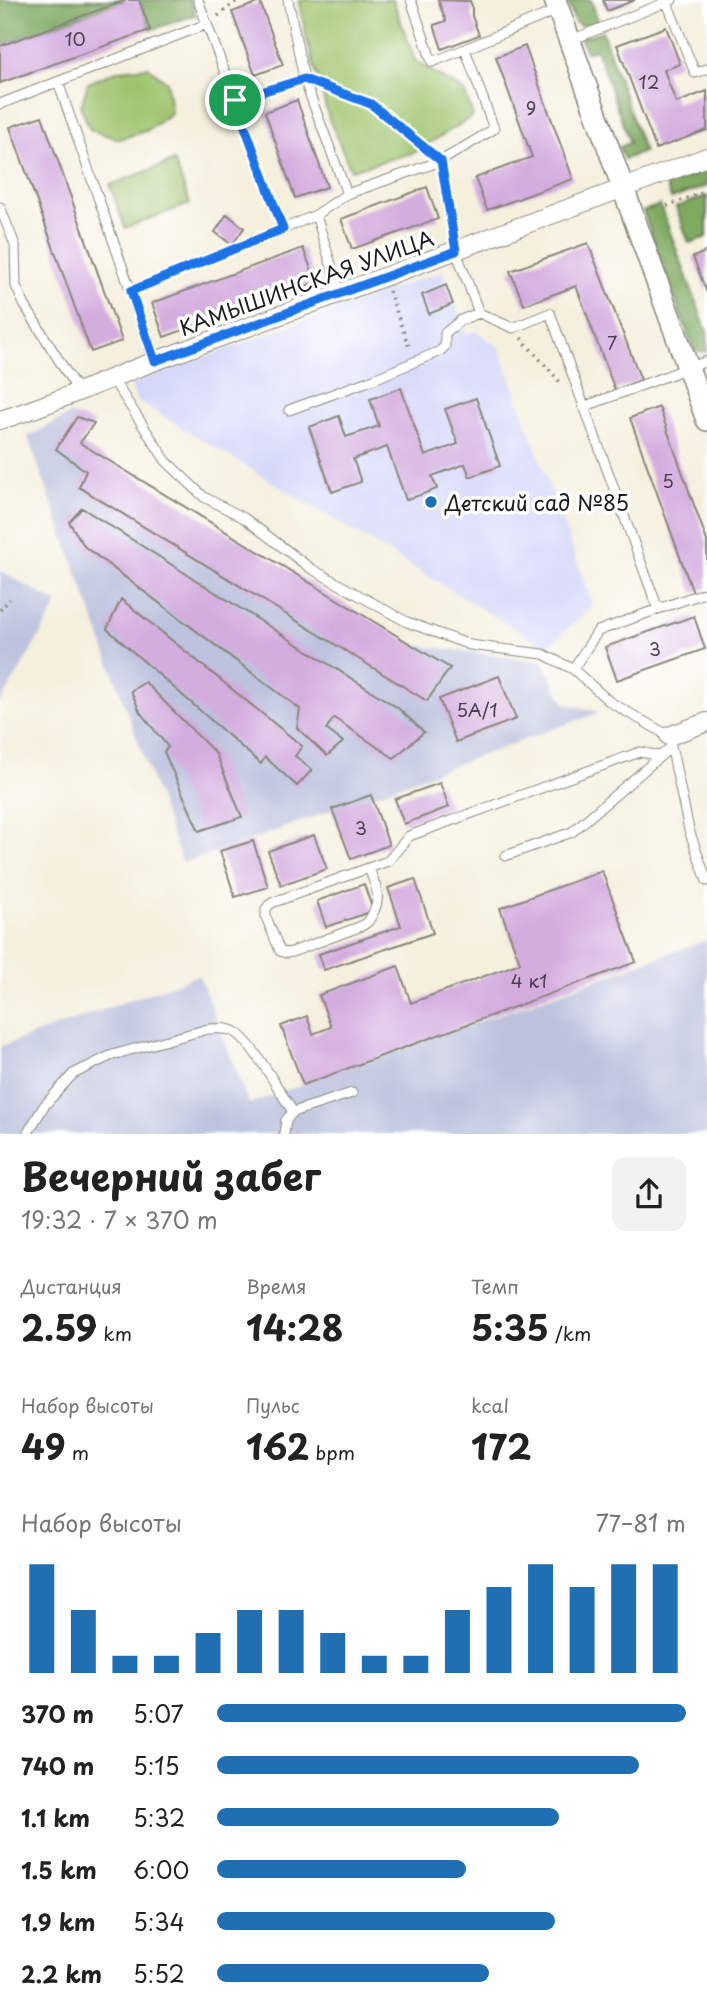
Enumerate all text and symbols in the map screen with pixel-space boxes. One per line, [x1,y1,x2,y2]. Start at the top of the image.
house number: 10 [64,25,86,52]
house number: 12 [639,68,659,95]
pin [205,70,265,130]
icon: arrive [216,81,254,119]
house number: 9 [526,94,536,121]
street label: КАМЫШИНСКАЯ УЛИЦА [174,221,438,343]
house number: 7 [607,329,617,356]
house number: 5 [662,467,674,494]
place label: Детский сад №85 [444,486,629,518]
marker: Детский сад №85 [423,494,439,510]
house number: 3 [649,635,661,662]
house number: 5А/1 [456,696,498,723]
house number: 3 [355,814,367,841]
house number: 4 к1 [511,967,547,994]
text: Вечерний забег [21,1147,321,1204]
button: share [612,1157,686,1231]
text: 19:32 · 7 × 370 m [21,1202,218,1237]
text: Дистанция [21,1272,122,1300]
text: Время [246,1272,307,1300]
text: Темп [471,1272,519,1300]
text: 2.59 [21,1300,97,1353]
text: 14:28 [246,1300,344,1353]
text: 5:35 [471,1300,549,1353]
text: km [97,1319,132,1347]
text: /km [549,1319,591,1347]
text: Набор высоты [21,1391,154,1419]
text: Пульс [246,1391,300,1419]
text: kcal [471,1391,509,1419]
text: 49 [21,1419,66,1472]
text: 162 [246,1419,309,1472]
text: 172 [471,1419,531,1472]
text: m [66,1438,89,1466]
text: bpm [309,1438,355,1466]
text: Набор высоты [21,1505,182,1540]
text: 77–81 m [596,1505,686,1540]
text: 370 m [21,1696,94,1731]
text: 5:07 [133,1696,184,1731]
text: 740 m [21,1748,94,1783]
text: 5:15 [133,1748,179,1783]
text: 1.1 km [21,1800,90,1835]
text: 5:32 [133,1800,185,1835]
text: 1.5 km [21,1852,97,1887]
text: 6:00 [133,1852,189,1887]
text: 1.9 km [21,1904,95,1939]
text: 5:34 [133,1904,185,1939]
text: 2.2 km [21,1956,102,1991]
text: 5:52 [133,1956,185,1991]

